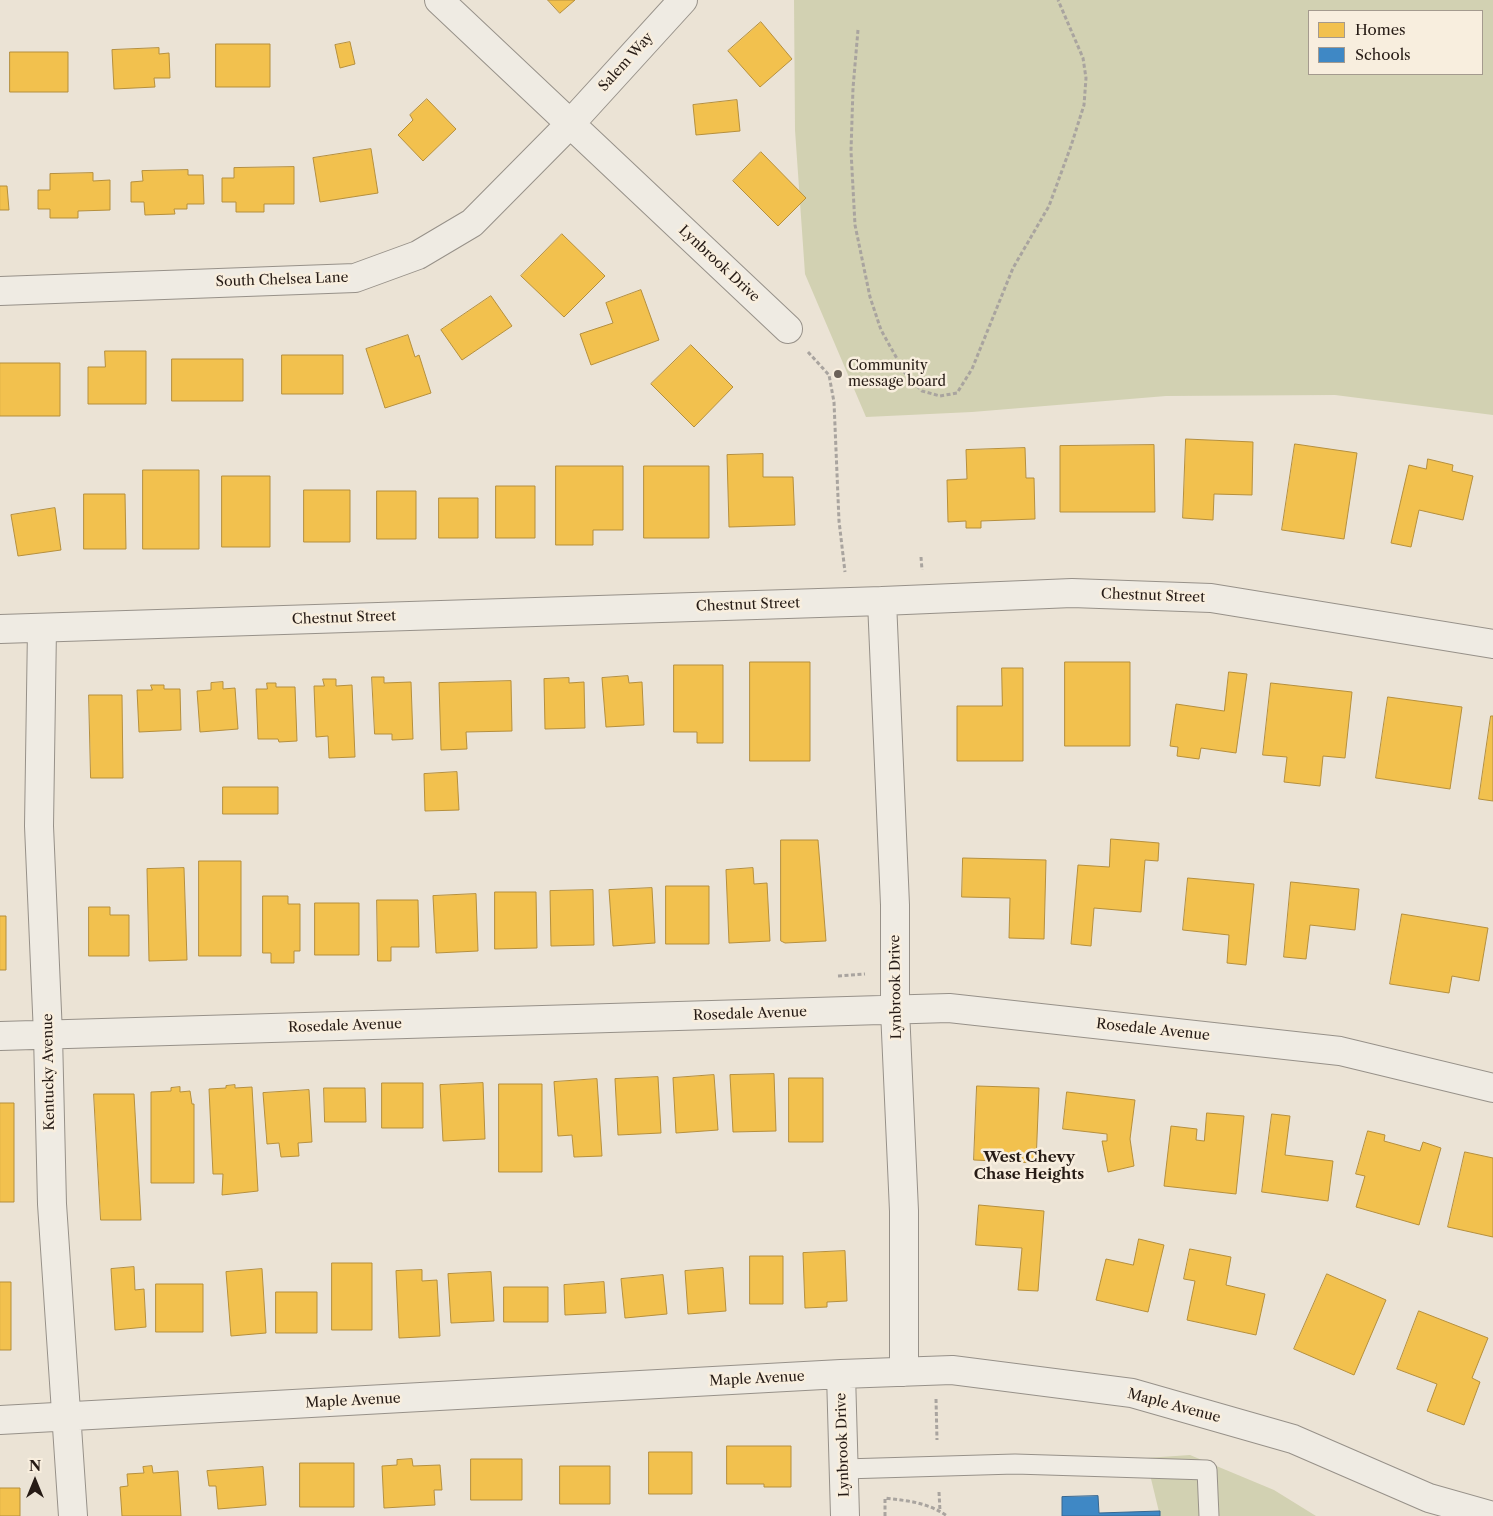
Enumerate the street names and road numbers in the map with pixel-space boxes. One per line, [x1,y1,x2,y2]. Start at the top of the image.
street label: Salem Way [595,29,657,95]
street label: Lynbrook Drive [675,222,763,306]
street label: South Chelsea Lane [215,269,349,291]
street label: Chestnut Street [1101,586,1205,606]
street label: Chestnut Street [696,595,800,615]
street label: Chestnut Street [292,608,396,628]
street label: Lynbrook Drive [887,935,905,1039]
street label: Rosedale Avenue [693,1004,807,1024]
street label: Kentucky Avenue [40,1013,58,1131]
street label: Rosedale Avenue [288,1016,402,1036]
street label: Rosedale Avenue [1095,1016,1211,1044]
street label: Maple Avenue [709,1368,805,1390]
street label: Maple Avenue [1126,1386,1222,1426]
street label: Maple Avenue [305,1390,401,1412]
street label: Lynbrook Drive [833,1392,853,1498]

